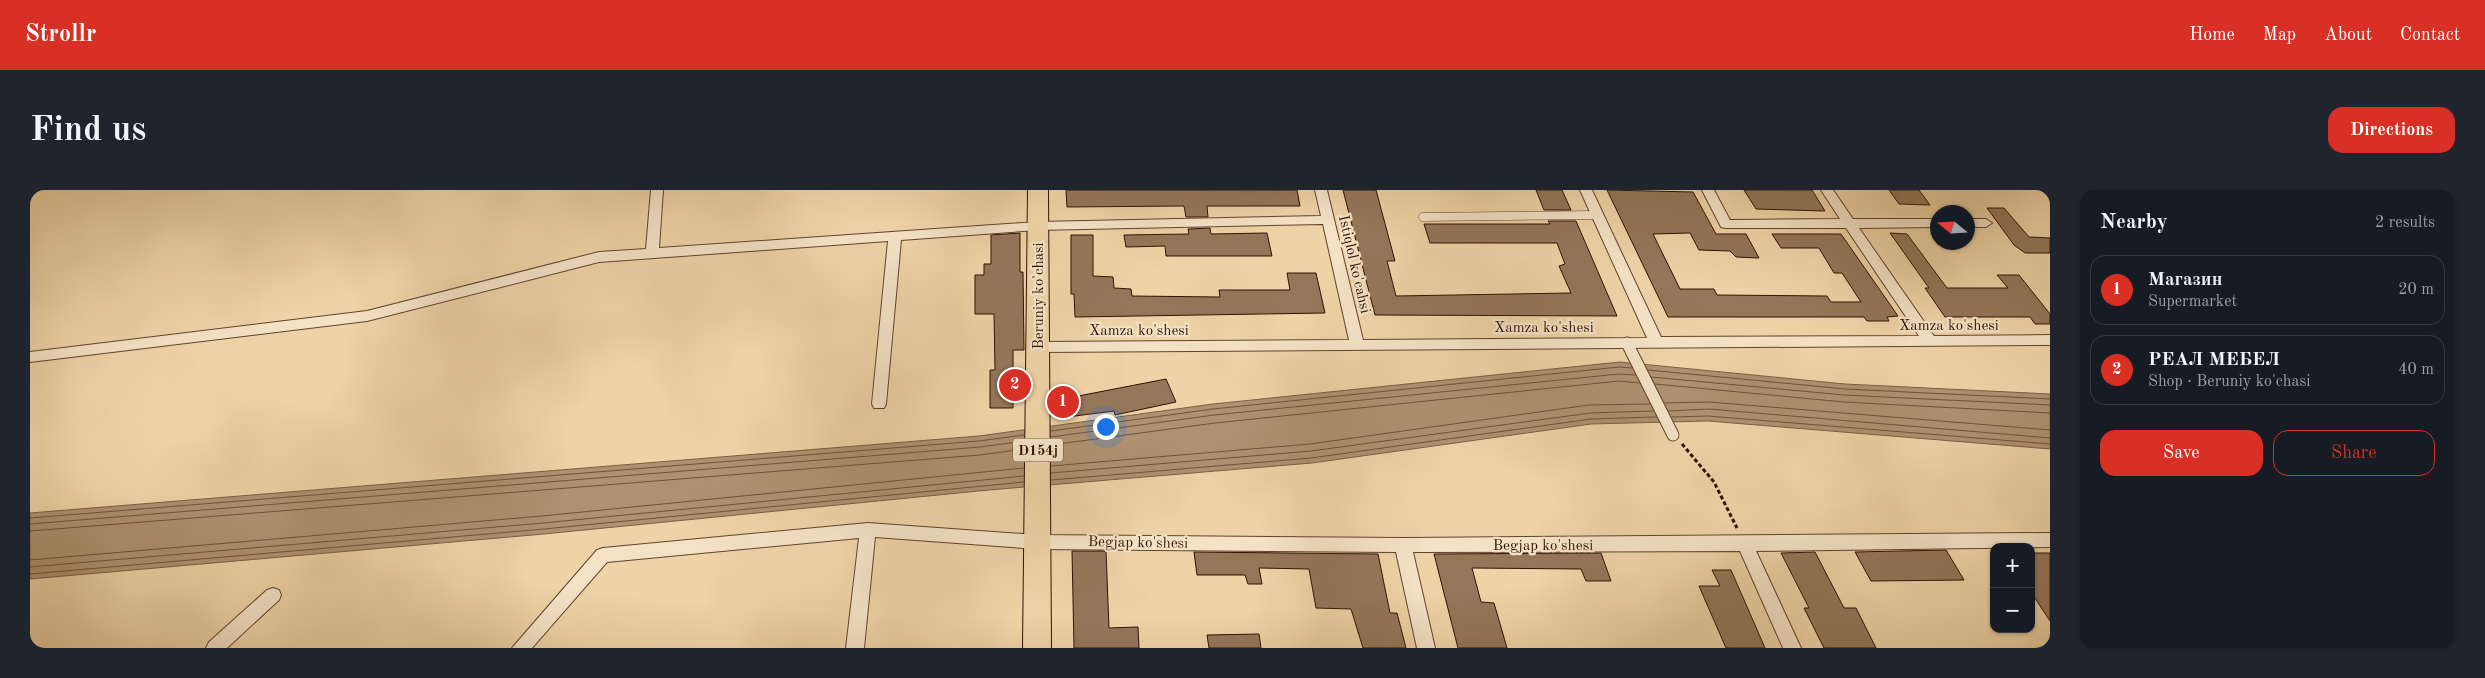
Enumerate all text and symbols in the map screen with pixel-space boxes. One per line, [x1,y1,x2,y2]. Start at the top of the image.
text: Strollr [25,23,96,47]
text: Home [2189,26,2235,44]
text: Map [2263,26,2296,44]
text: About [2324,26,2372,44]
text: Contact [2400,26,2460,44]
button: Directions [2328,107,2455,153]
text: Find us [30,113,146,148]
north arrow [1930,205,1975,250]
text: Nearby [2100,212,2168,233]
street label: Istiqlol ko'cahsi [1335,214,1372,315]
text: 2 results [2375,215,2435,231]
street label: Beruniy ko'chasi [1032,242,1047,350]
text: Магазин [2148,271,2222,290]
text: 1 [2112,282,2122,298]
text: 20 m [2398,282,2434,298]
text: Supermarket [2148,294,2237,310]
street label: Xamza ko'shesi [1899,319,1999,334]
street label: Xamza ko'shesi [1494,321,1594,336]
street label: Xamza ko'shesi [1089,324,1189,339]
text: РЕАЛ МЕБЕЛ [2148,351,2280,370]
text: 2 [2112,362,2122,378]
text: 40 m [2398,362,2434,378]
pin: 2 [999,366,1031,404]
text: Shop · Beruniy ko'chasi [2148,374,2311,390]
pin: 1 [1047,383,1079,421]
your location [1093,414,1119,440]
button: Save [2100,430,2263,476]
button: Share [2273,430,2435,476]
road number: D154j [1013,438,1063,462]
street label: Begjap ko'shesi [1088,535,1188,552]
street label: Begjap ko'shesi [1493,539,1593,554]
map controls [1990,543,2035,633]
button: + [1990,543,2035,588]
button: − [1990,588,2035,633]

